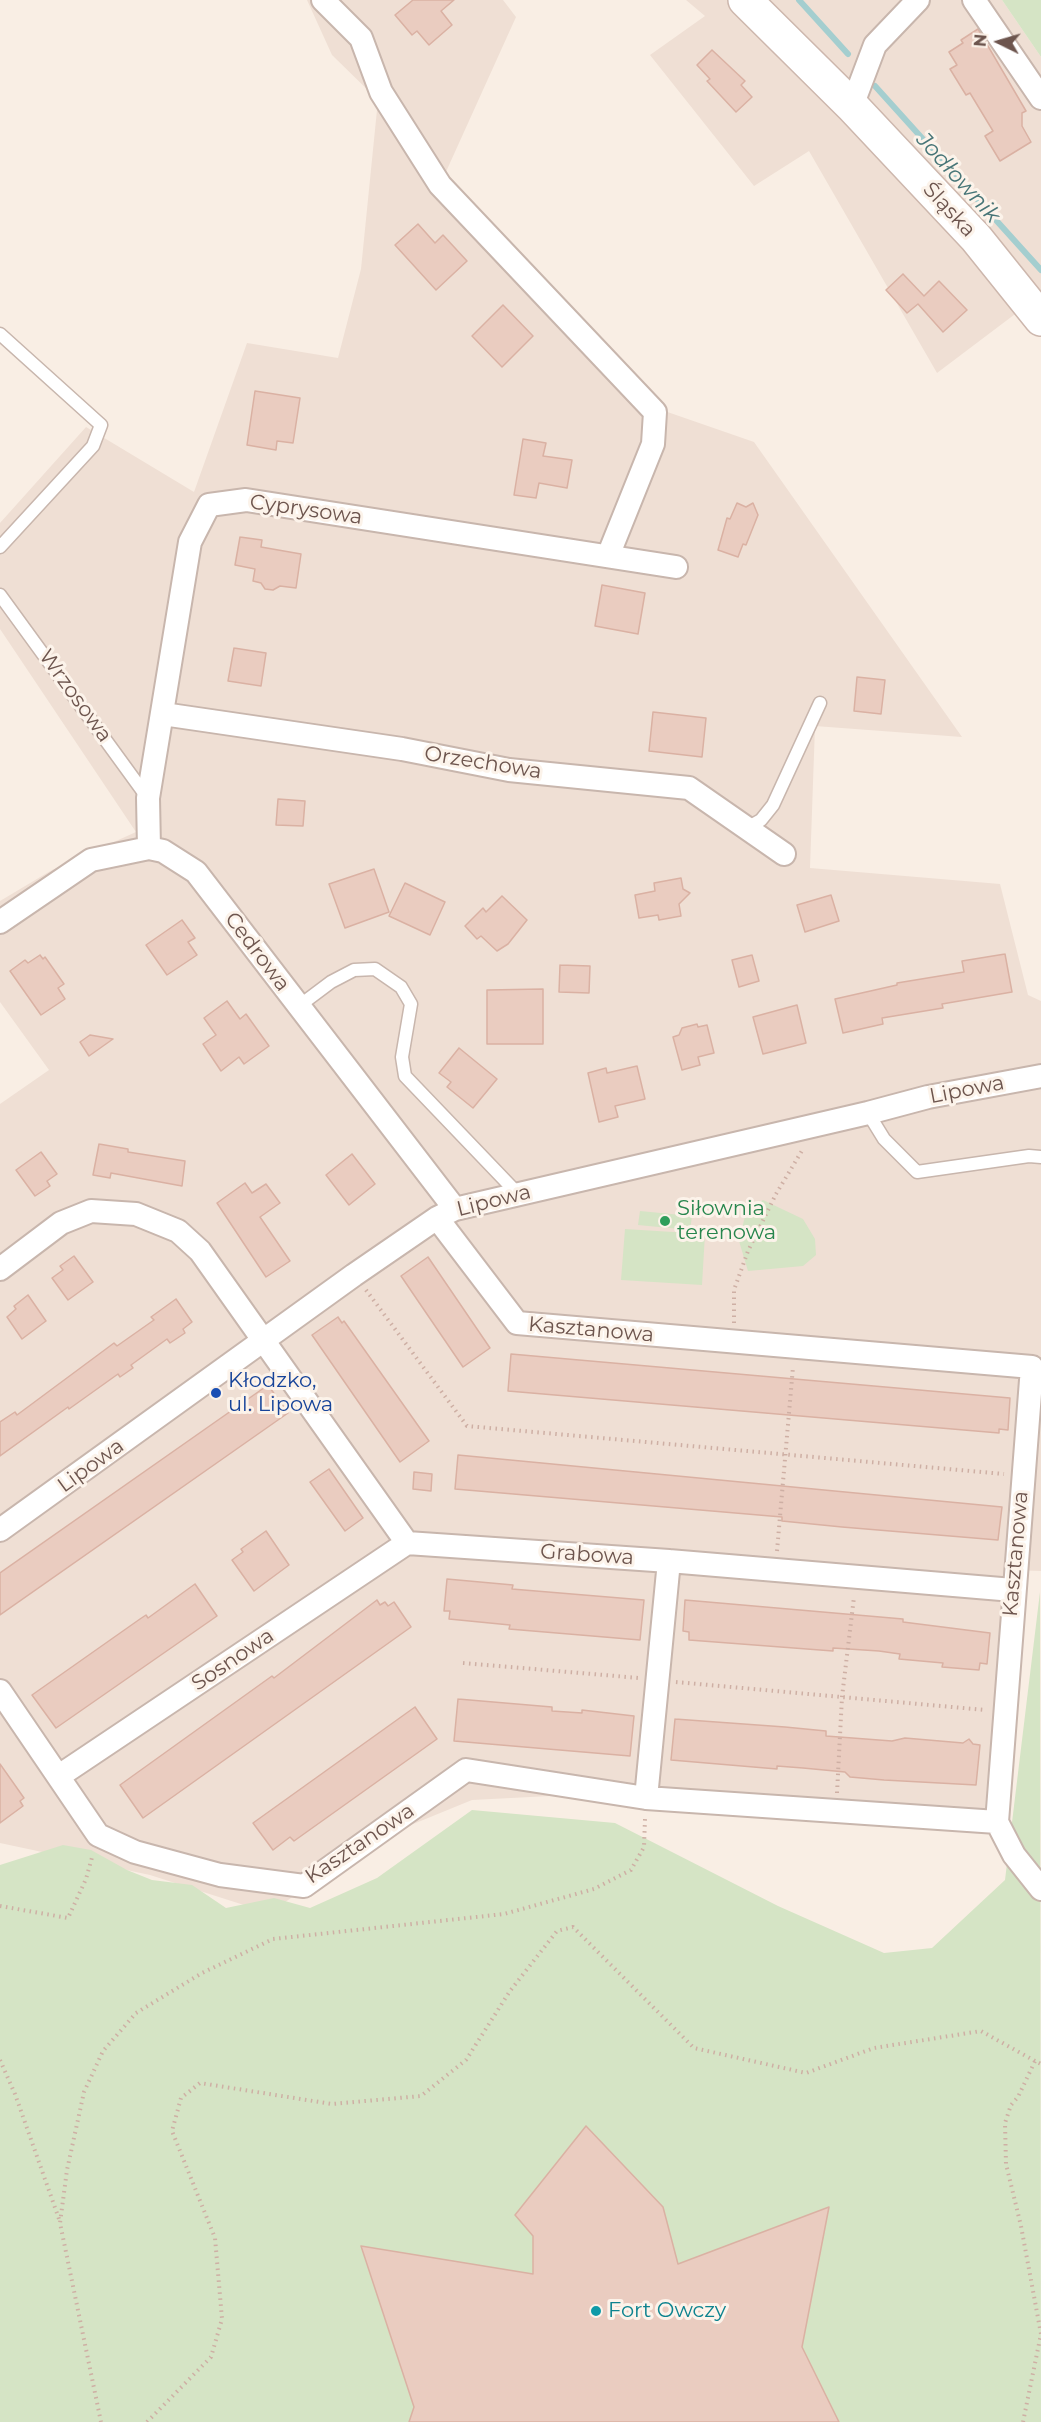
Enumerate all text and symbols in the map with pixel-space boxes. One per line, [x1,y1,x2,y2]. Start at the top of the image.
north arrow [969,12,1029,72]
text: N [971,33,991,48]
water label: Jodłownik [910,127,1006,229]
street label: Śląska [917,177,981,243]
street label: Cyprysowa [248,490,364,530]
street label: Wrzosowa [33,645,117,747]
street label: Orzechowa [423,741,543,785]
street label: Cedrowa [219,907,295,997]
street label: Lipowa [928,1070,1006,1110]
street label: Lipowa [454,1180,534,1222]
place label: Siłownia terenowa [677,1196,776,1246]
marker: Siłownia terenowa [658,1214,672,1228]
street label: Kasztanowa [527,1312,655,1348]
place label: Kłodzko, ul. Lipowa [228,1368,333,1418]
marker: Kłodzko, ul. Lipowa [209,1386,223,1400]
street label: Lipowa [53,1434,129,1498]
street label: Kasztanowa [998,1490,1034,1618]
street label: Grabowa [539,1539,635,1571]
street label: Sosnowa [187,1623,279,1697]
street label: Kasztanowa [301,1798,419,1890]
place label: Fort Owczy [608,2298,726,2324]
marker: Fort Owczy [589,2304,603,2318]

